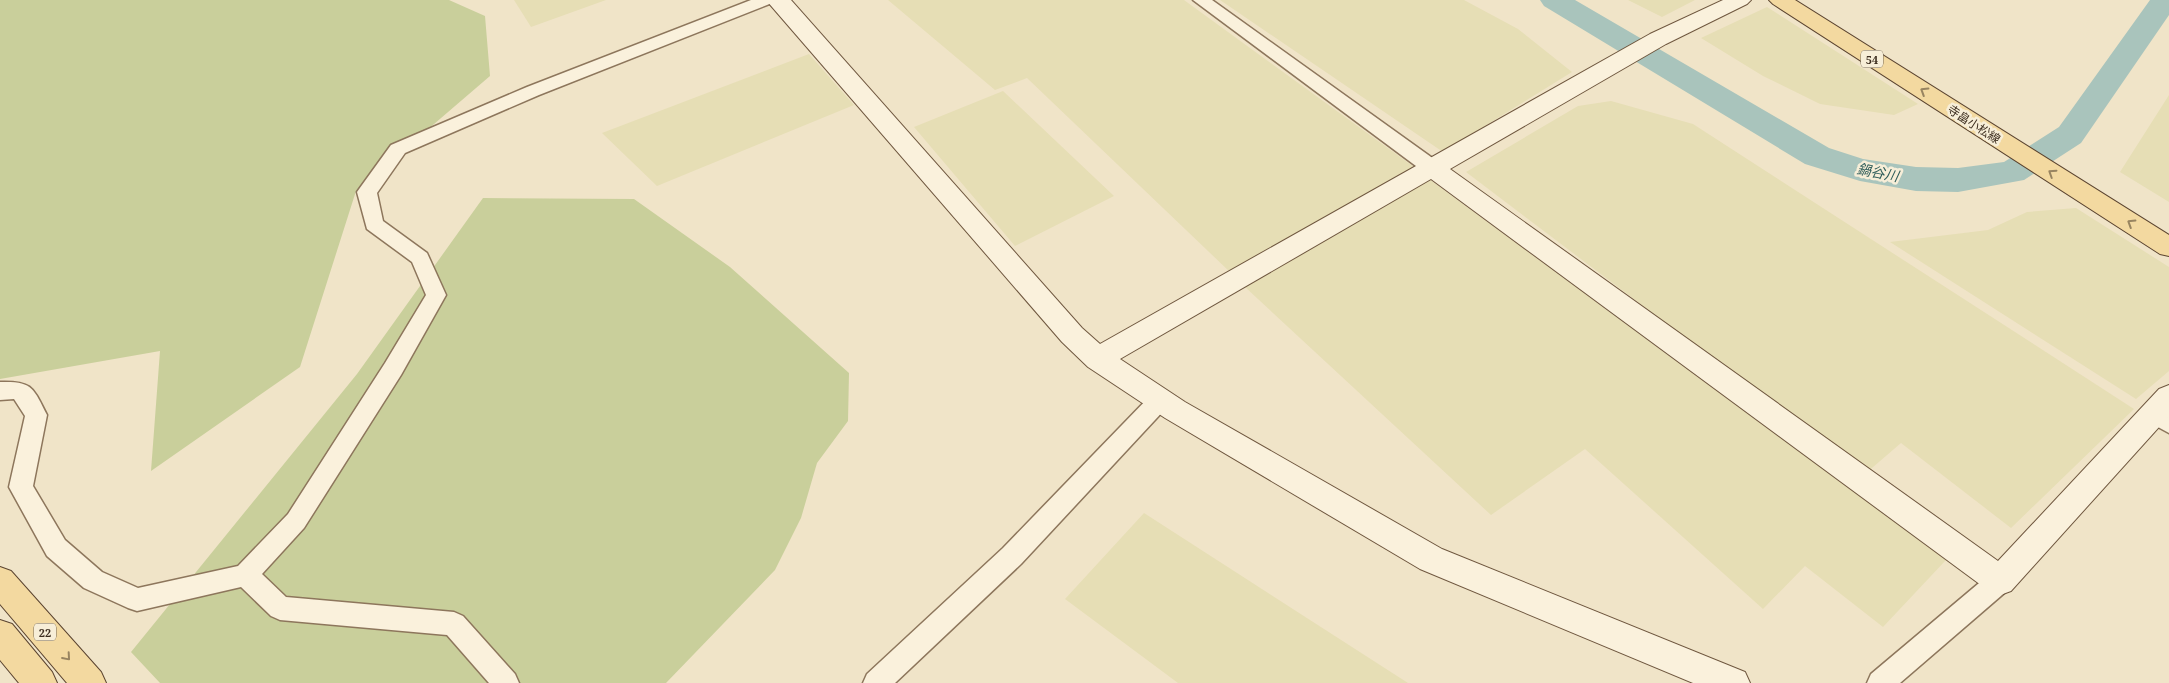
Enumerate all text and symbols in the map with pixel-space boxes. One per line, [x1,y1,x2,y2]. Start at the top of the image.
road number: 54 [1861,51,1883,68]
one-way arrow [1920,88,1929,98]
street label: 寺畠小松線 [1944,101,2004,147]
water label: 鍋谷川 [1856,159,1902,186]
one-way arrow [2048,170,2058,179]
one-way arrow [2127,220,2136,230]
road number: 22 [34,624,56,640]
one-way arrow [61,651,70,660]

